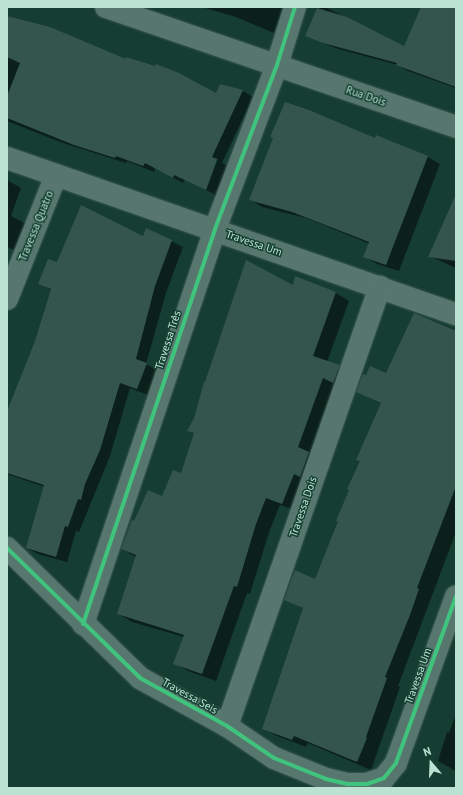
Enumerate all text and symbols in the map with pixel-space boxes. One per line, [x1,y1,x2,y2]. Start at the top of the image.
street label: Rua Dois [344,83,388,109]
street label: Travessa Quatro [16,189,56,263]
street label: Travessa Um [224,227,284,259]
street label: Travessa Três [152,309,184,371]
street label: Travessa Dois [286,475,320,539]
street label: Travessa Um [402,646,434,706]
street label: Travessa Seis [160,675,220,717]
north arrow [411,743,451,783]
text: N [421,744,433,759]

